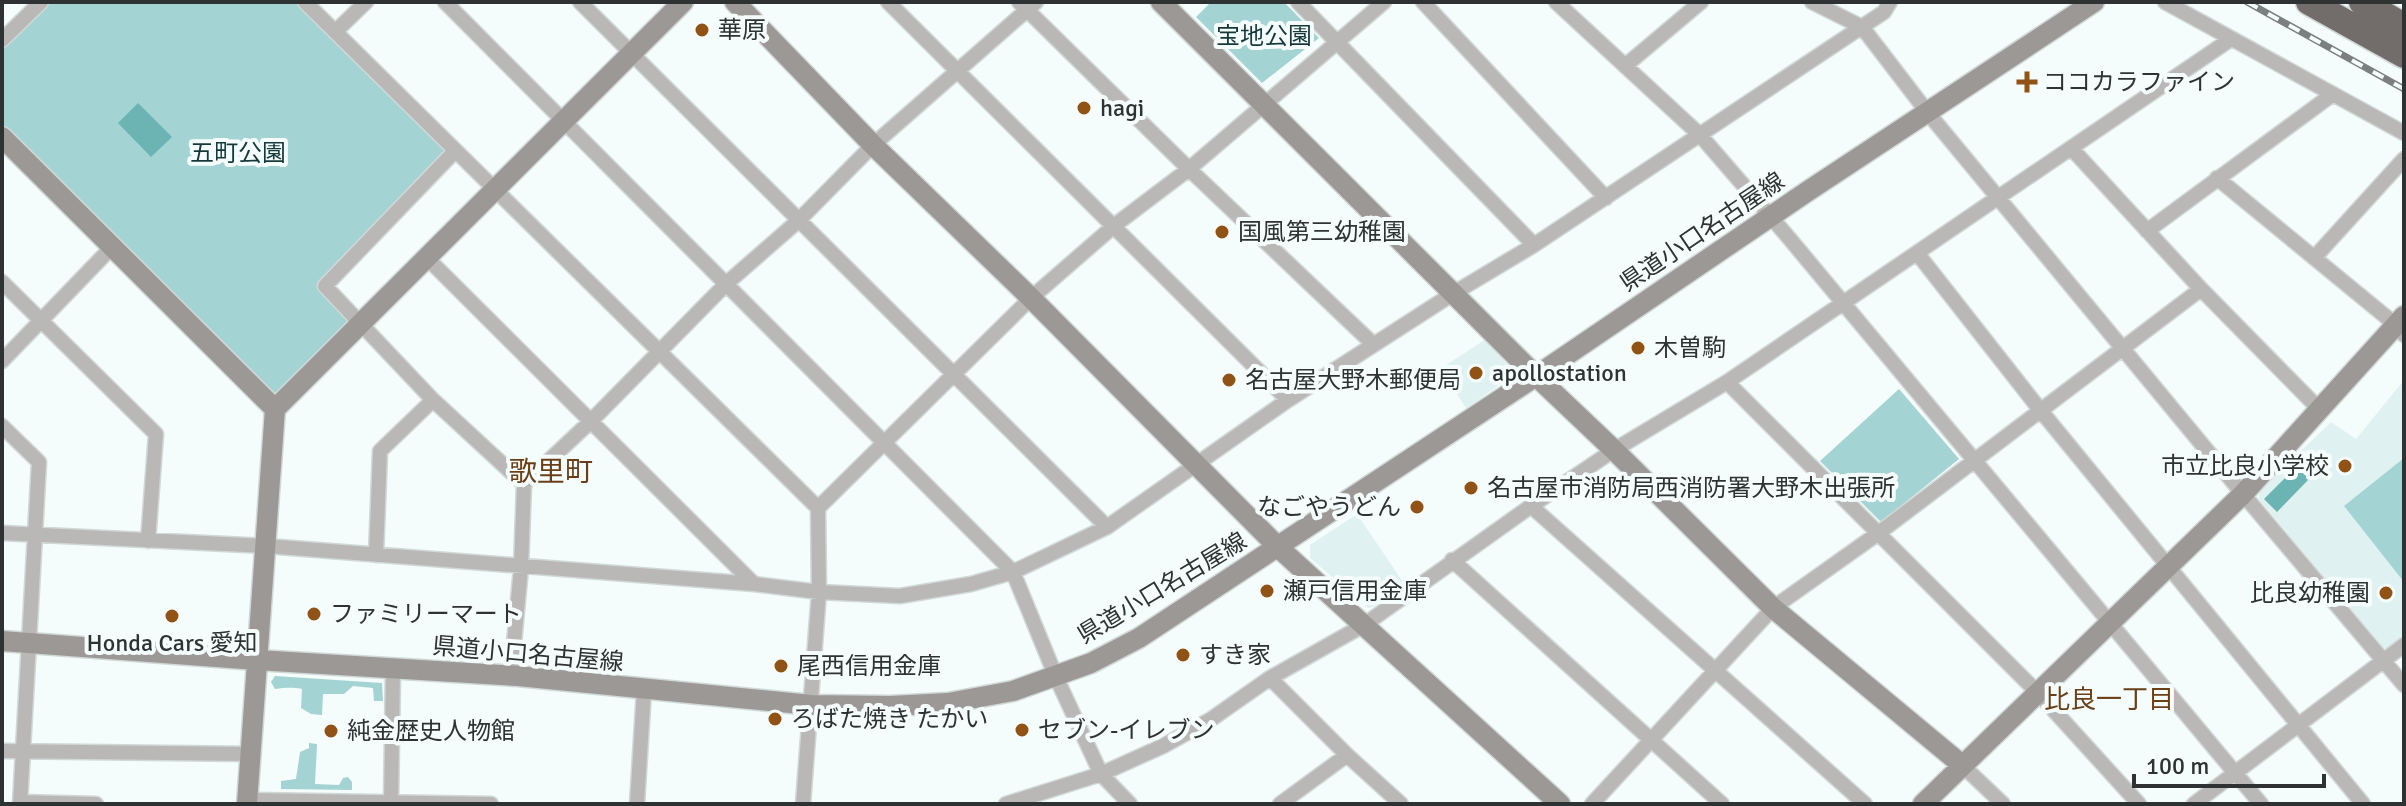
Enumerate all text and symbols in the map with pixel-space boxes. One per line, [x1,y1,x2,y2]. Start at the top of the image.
place label: 華原 [718,15,766,45]
marker: 華原 [693,21,711,39]
park label: 宝地公園 [1216,21,1312,51]
place label: ココカラファイン [2043,67,2235,97]
marker: ココカラファイン [2018,73,2036,91]
place label: hagi [1100,93,1144,123]
marker: hagi [1075,99,1093,117]
park label: 五町公園 [190,138,286,168]
street label: 県道小口名古屋線 [1614,166,1790,298]
place label: 国風第三幼稚園 [1238,217,1406,247]
marker: 国風第三幼稚園 [1213,223,1231,241]
place label: 木曽駒 [1654,333,1726,363]
marker: 木曽駒 [1629,339,1647,357]
place label: apollostation [1492,358,1627,388]
marker: apollostation [1467,364,1485,382]
place label: 名古屋大野木郵便局 [1245,365,1461,395]
marker: 名古屋大野木郵便局 [1220,371,1238,389]
place label: 市立比良小学校 [2161,451,2329,481]
district label: 歌里町 [509,455,593,489]
marker: 市立比良小学校 [2336,457,2354,475]
place label: 名古屋市消防局西消防署大野木出張所 [1487,473,1895,503]
marker: 名古屋市消防局西消防署大野木出張所 [1462,479,1480,497]
place label: なごやうどん [1257,492,1401,522]
marker: なごやうどん [1408,498,1426,516]
street label: 県道小口名古屋線 [1072,526,1252,650]
place label: 瀬戸信用金庫 [1283,576,1427,606]
place label: 比良幼稚園 [2250,578,2370,608]
marker: 瀬戸信用金庫 [1258,582,1276,600]
marker: 比良幼稚園 [2377,584,2395,602]
place label: ファミリーマート [330,599,522,629]
marker: ファミリーマート [305,605,323,623]
marker: Honda Cars 愛知 [163,607,181,625]
place label: Honda Cars 愛知 [86,628,258,658]
street label: 県道小口名古屋線 [431,631,625,677]
place label: すき家 [1199,640,1271,670]
marker: すき家 [1174,646,1192,664]
place label: 尾西信用金庫 [797,651,941,681]
marker: 尾西信用金庫 [772,657,790,675]
district label: 比良一丁目 [2044,684,2174,716]
place label: ろばた焼き たかい [791,704,988,734]
marker: ろばた焼き たかい [766,710,784,728]
place label: セブン-イレブン [1038,715,1214,745]
place label: 純金歴史人物館 [347,716,515,746]
marker: セブン-イレブン [1013,721,1031,739]
marker: 純金歴史人物館 [322,722,340,740]
scale bar [2134,738,2324,788]
text: 100 m [2146,751,2209,781]

